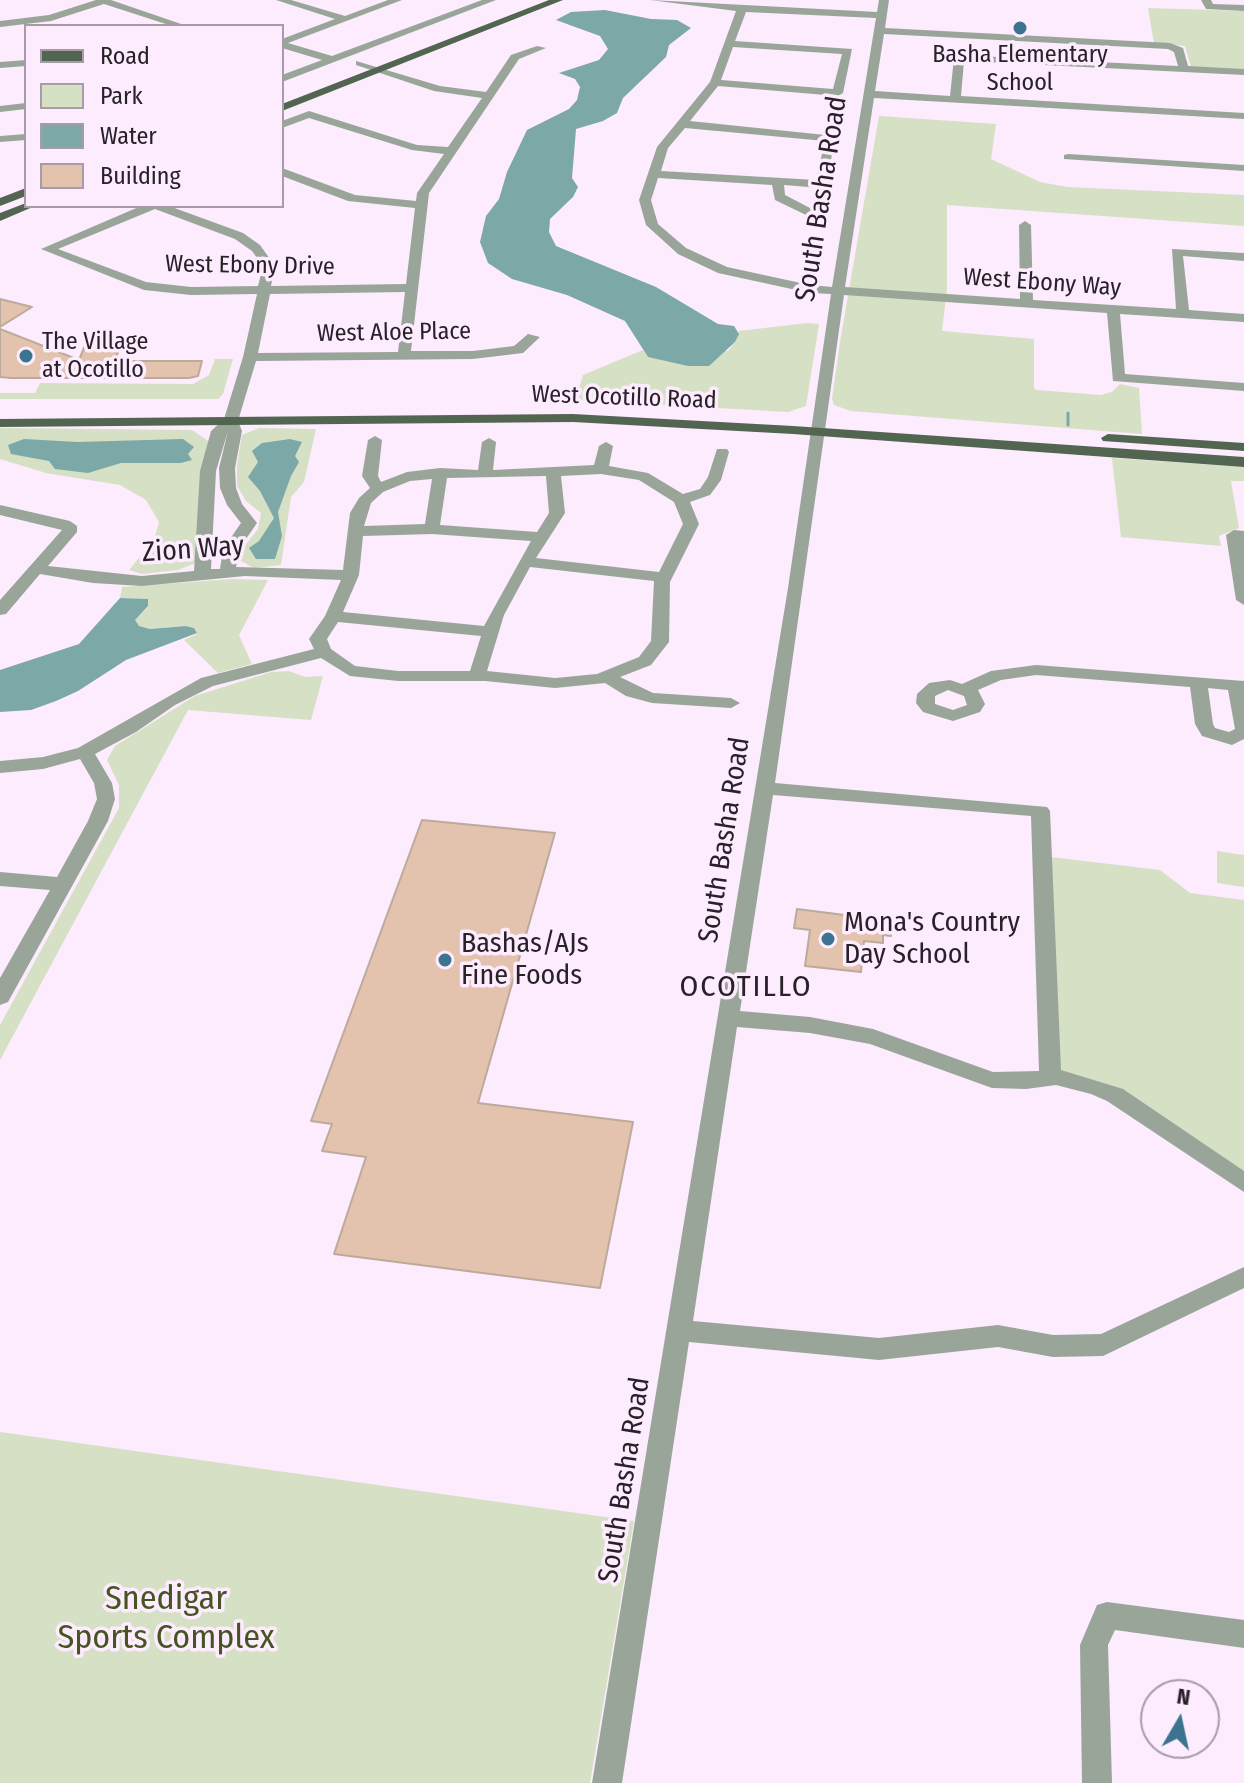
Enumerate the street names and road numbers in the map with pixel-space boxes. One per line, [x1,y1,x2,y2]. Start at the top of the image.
street label: South Basha Road [789,94,855,304]
street label: West Ebony Drive [165,250,335,282]
street label: West Ebony Way [962,263,1122,303]
street label: West Aloe Place [317,317,471,349]
street label: West Ocotillo Road [531,380,717,416]
street label: Zion Way [141,530,245,570]
street label: South Basha Road [692,735,758,945]
street label: South Basha Road [592,1375,658,1585]

